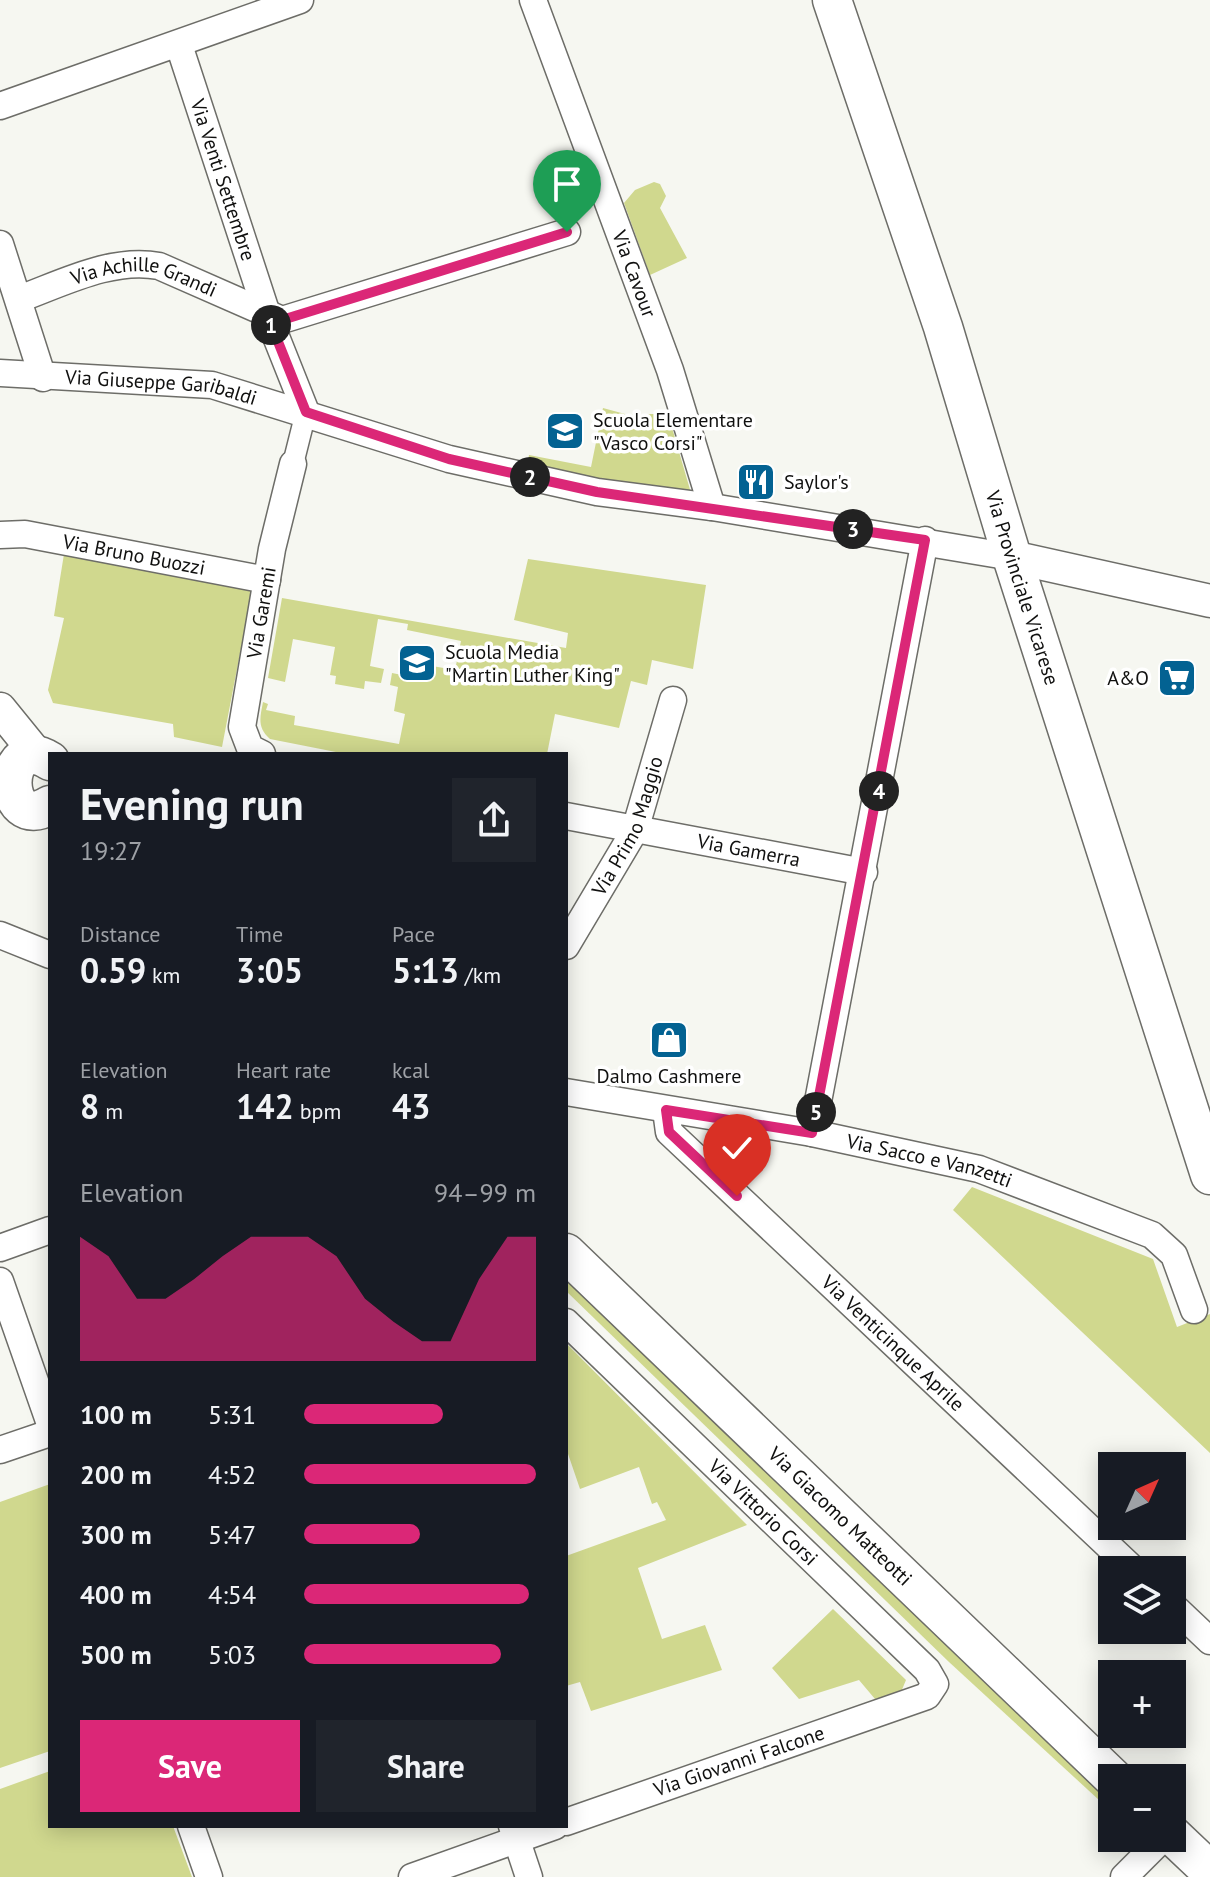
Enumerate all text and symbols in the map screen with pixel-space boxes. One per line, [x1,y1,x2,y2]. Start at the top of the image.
street label: Via Venti Settembre [184,95,262,264]
pin [533,150,601,232]
icon: arrive [545,162,589,206]
street label: Via Cavour [606,226,662,321]
street label: Via Achille Grandi [66,251,221,303]
pin: 1 [251,305,291,345]
text: 1 [265,311,277,339]
street label: Via Giuseppe Garibaldi [64,364,260,411]
place label: Scuola Elementare "Vasco Corsi" [593,407,753,456]
school or university icon: Scuola Elementare "Vasco Corsi" [544,410,586,452]
pin: 2 [510,457,550,497]
restaurant icon: Saylor's [735,461,777,503]
text: 2 [524,463,536,491]
place label: Saylor's [784,469,849,495]
street label: Via Provinciale Vicarese [980,487,1065,688]
pin: 3 [833,509,873,549]
text: 3 [847,515,859,543]
street label: Via Bruno Buozzi [60,528,207,581]
street label: Via Garemi [241,565,282,661]
place label: Scuola Media "Martin Luther King" [445,639,620,688]
school or university icon: Scuola Media "Martin Luther King" [396,642,438,684]
supermarket icon: A&O [1156,657,1198,699]
place label: A&O [1107,665,1149,691]
street label: Via Primo Maggio [585,753,669,901]
pin: 4 [859,771,899,811]
text: Evening run [80,775,304,832]
text: 4 [873,777,885,805]
button: share [452,778,536,862]
street label: Via Gamerra [694,828,802,873]
text: 19:27 [80,834,142,867]
text: Distance [80,920,161,948]
text: Time [236,920,283,948]
text: Pace [392,920,435,948]
text: 0.59 [80,948,146,992]
text: 3:05 [236,948,303,992]
text: 5:13 [392,948,459,992]
text: km [146,961,180,989]
text: /km [459,961,501,989]
shop icon: Dalmo Cashmere [648,1019,690,1061]
text: Elevation [80,1056,168,1084]
text: Heart rate [236,1056,331,1084]
text: kcal [392,1056,430,1084]
place label: Dalmo Cashmere [597,1063,741,1089]
text: 8 [80,1084,99,1128]
text: 142 [236,1084,294,1128]
text: 43 [392,1084,431,1128]
pin: 5 [796,1092,836,1132]
text: m [99,1097,123,1125]
text: bpm [294,1097,341,1125]
text: 5 [810,1098,822,1126]
pin [703,1114,771,1196]
icon: check [715,1126,759,1170]
street label: Via Sacco e Vanzetti [843,1128,1016,1193]
text: Elevation [80,1176,184,1209]
text: 94–99 m [434,1176,536,1209]
street label: Via Venticinque Aprile [815,1269,970,1417]
text: 100 m [80,1398,152,1431]
text: 5:31 [208,1398,256,1431]
street label: Via Giacomo Matteotti [762,1440,918,1591]
north arrow [1098,1452,1186,1540]
map controls [1098,1452,1186,1852]
street label: Via Vittorio Corsi [702,1453,824,1571]
text: 200 m [80,1458,152,1491]
text: 4:52 [208,1458,256,1491]
text: 300 m [80,1518,152,1551]
text: 5:47 [208,1518,256,1551]
button: layers [1098,1556,1186,1644]
text: 400 m [80,1578,152,1611]
text: 4:54 [208,1578,256,1611]
text: 500 m [80,1638,152,1671]
text: 5:03 [208,1638,256,1671]
button: + [1098,1660,1186,1748]
button: Save [80,1720,300,1812]
button: Share [316,1720,536,1812]
street label: Via Giovanni Falcone [649,1720,828,1803]
button: − [1098,1764,1186,1852]

